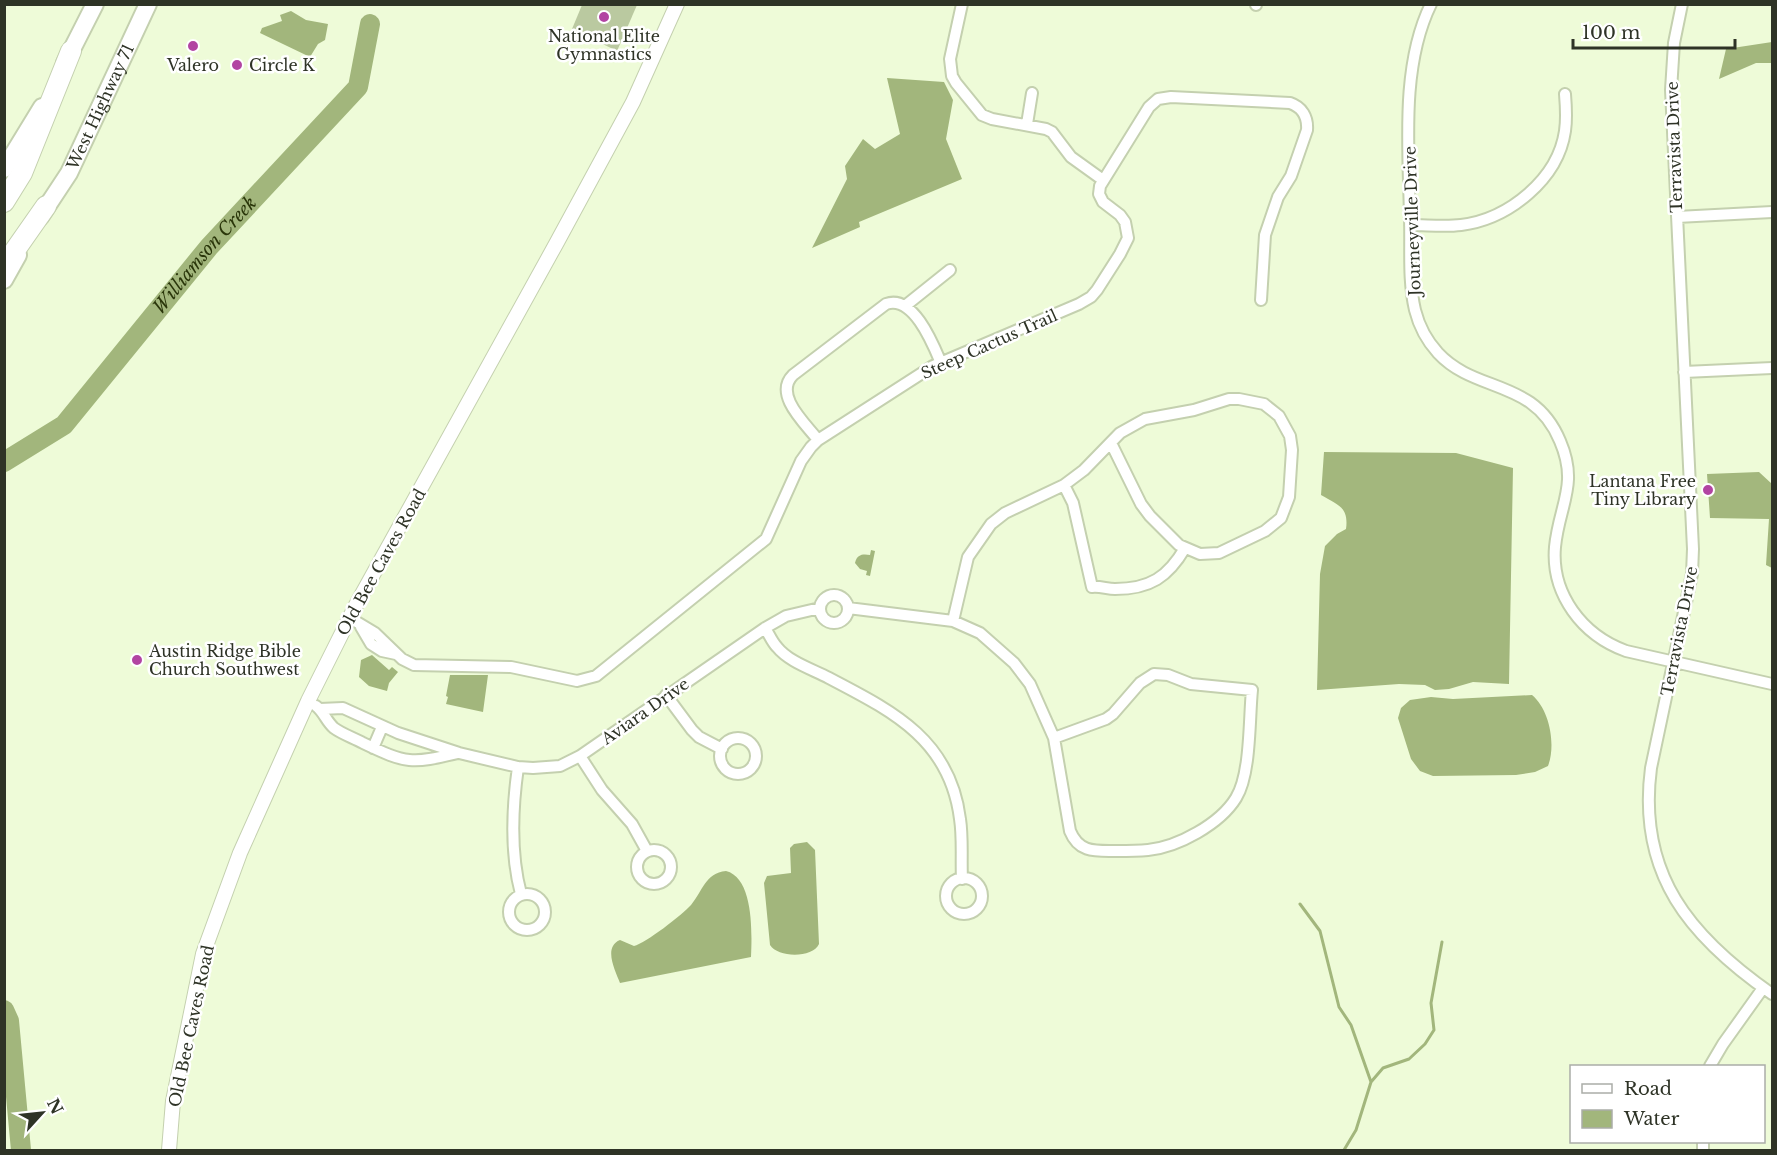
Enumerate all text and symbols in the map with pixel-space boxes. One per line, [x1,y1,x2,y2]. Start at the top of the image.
marker: National Elite Gymnastics [597,10,611,24]
scale bar [1573,12,1735,50]
text: 100 m [1582,22,1640,44]
place label: National Elite Gymnastics [548,26,660,64]
marker: Valero [186,39,200,53]
street label: West Highway 71 [62,40,138,174]
place label: Valero [166,55,219,75]
place label: Circle K [249,55,315,75]
marker: Circle K [230,58,244,72]
street label: Terravista Drive [1662,81,1686,213]
street label: Journeyville Drive [1399,146,1425,298]
water label: Williamson Creek [148,192,261,318]
street label: Steep Cactus Trail [918,305,1060,383]
place label: Lantana Free Tiny Library [1589,471,1697,509]
marker: Lantana Free Tiny Library [1701,483,1715,497]
street label: Old Bee Caves Road [332,485,430,639]
street label: Terravista Drive [1657,564,1701,698]
place label: Austin Ridge Bible Church Southwest [148,641,301,679]
marker: Austin Ridge Bible Church Southwest [130,653,144,667]
street label: Aviara Drive [597,674,693,749]
street label: Old Bee Caves Road [164,943,218,1109]
legend [1570,1065,1765,1143]
text: Road [1624,1078,1672,1100]
north arrow [12,1083,72,1143]
text: N [43,1095,68,1117]
text: Water [1623,1108,1680,1130]

